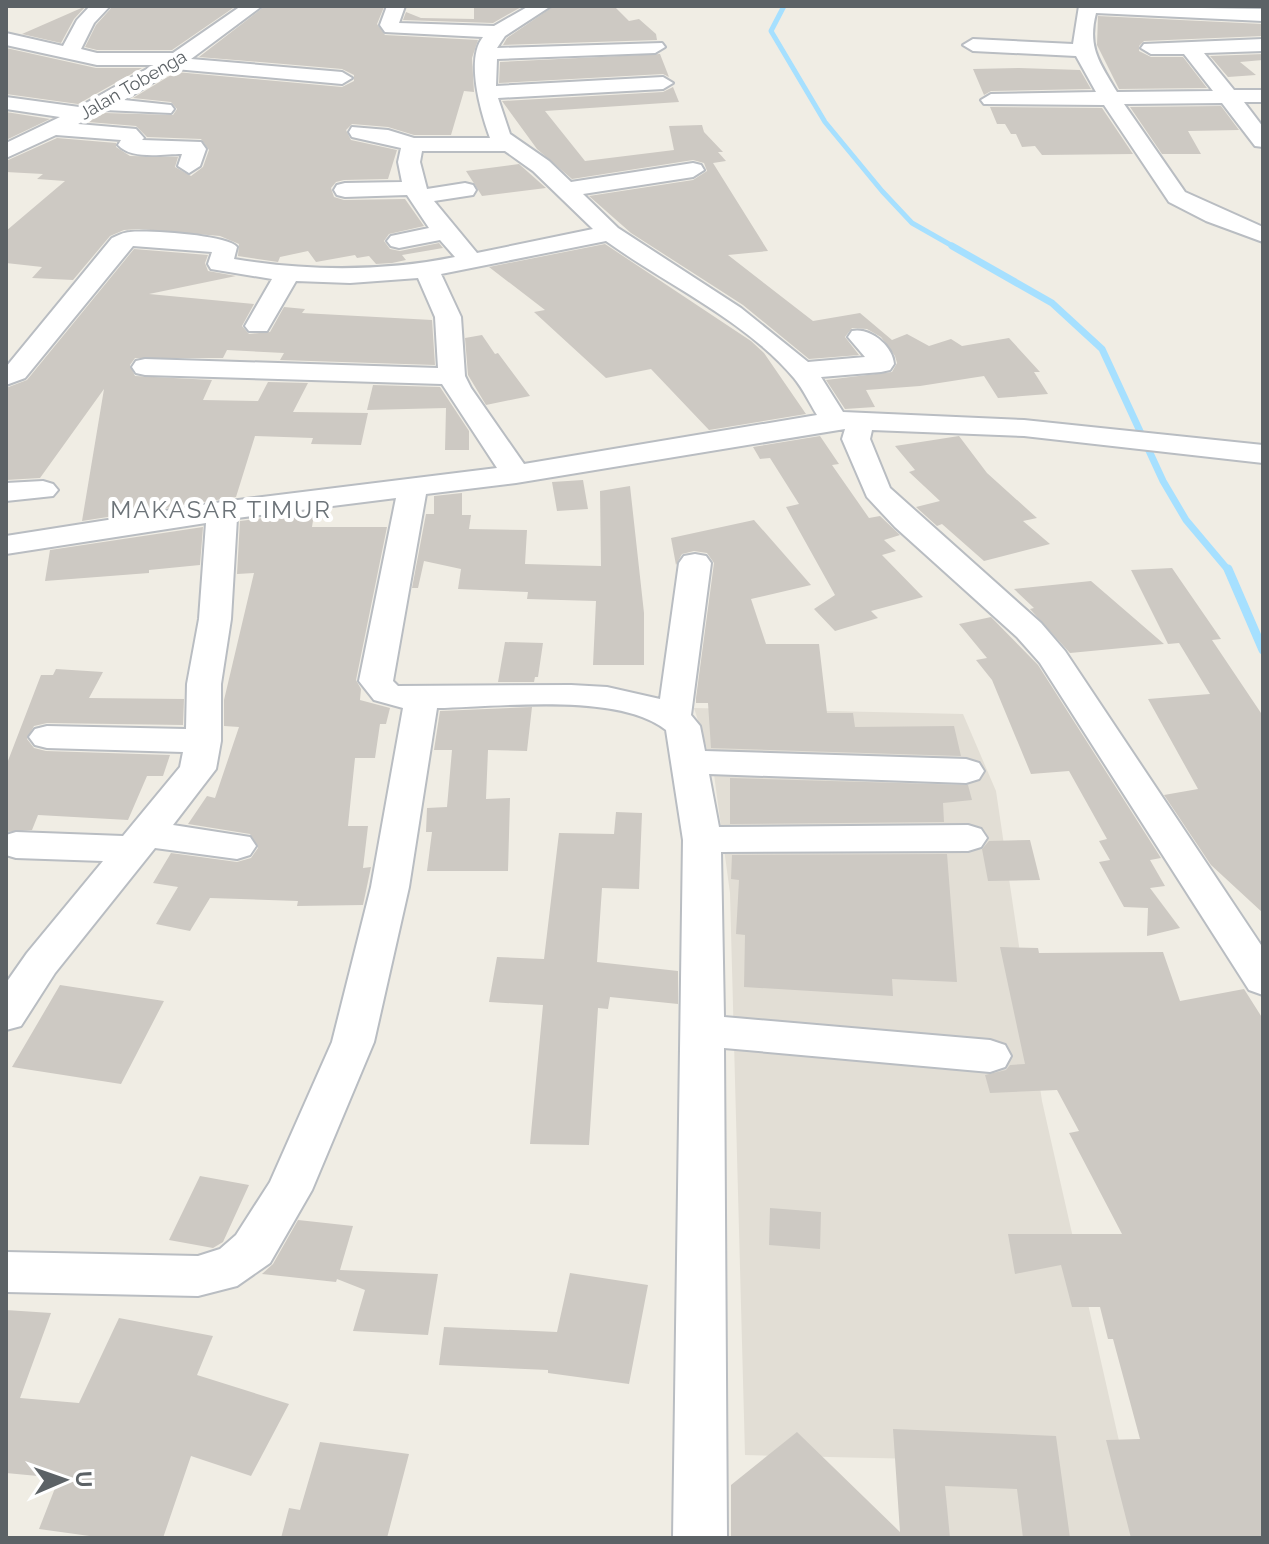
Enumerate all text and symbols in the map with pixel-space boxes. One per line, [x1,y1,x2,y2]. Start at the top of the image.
street label: Jalan Tobenga [75,45,190,124]
district label: MAKASAR TIMUR [110,495,332,524]
north arrow [24,1440,104,1520]
text: U [71,1471,97,1488]

